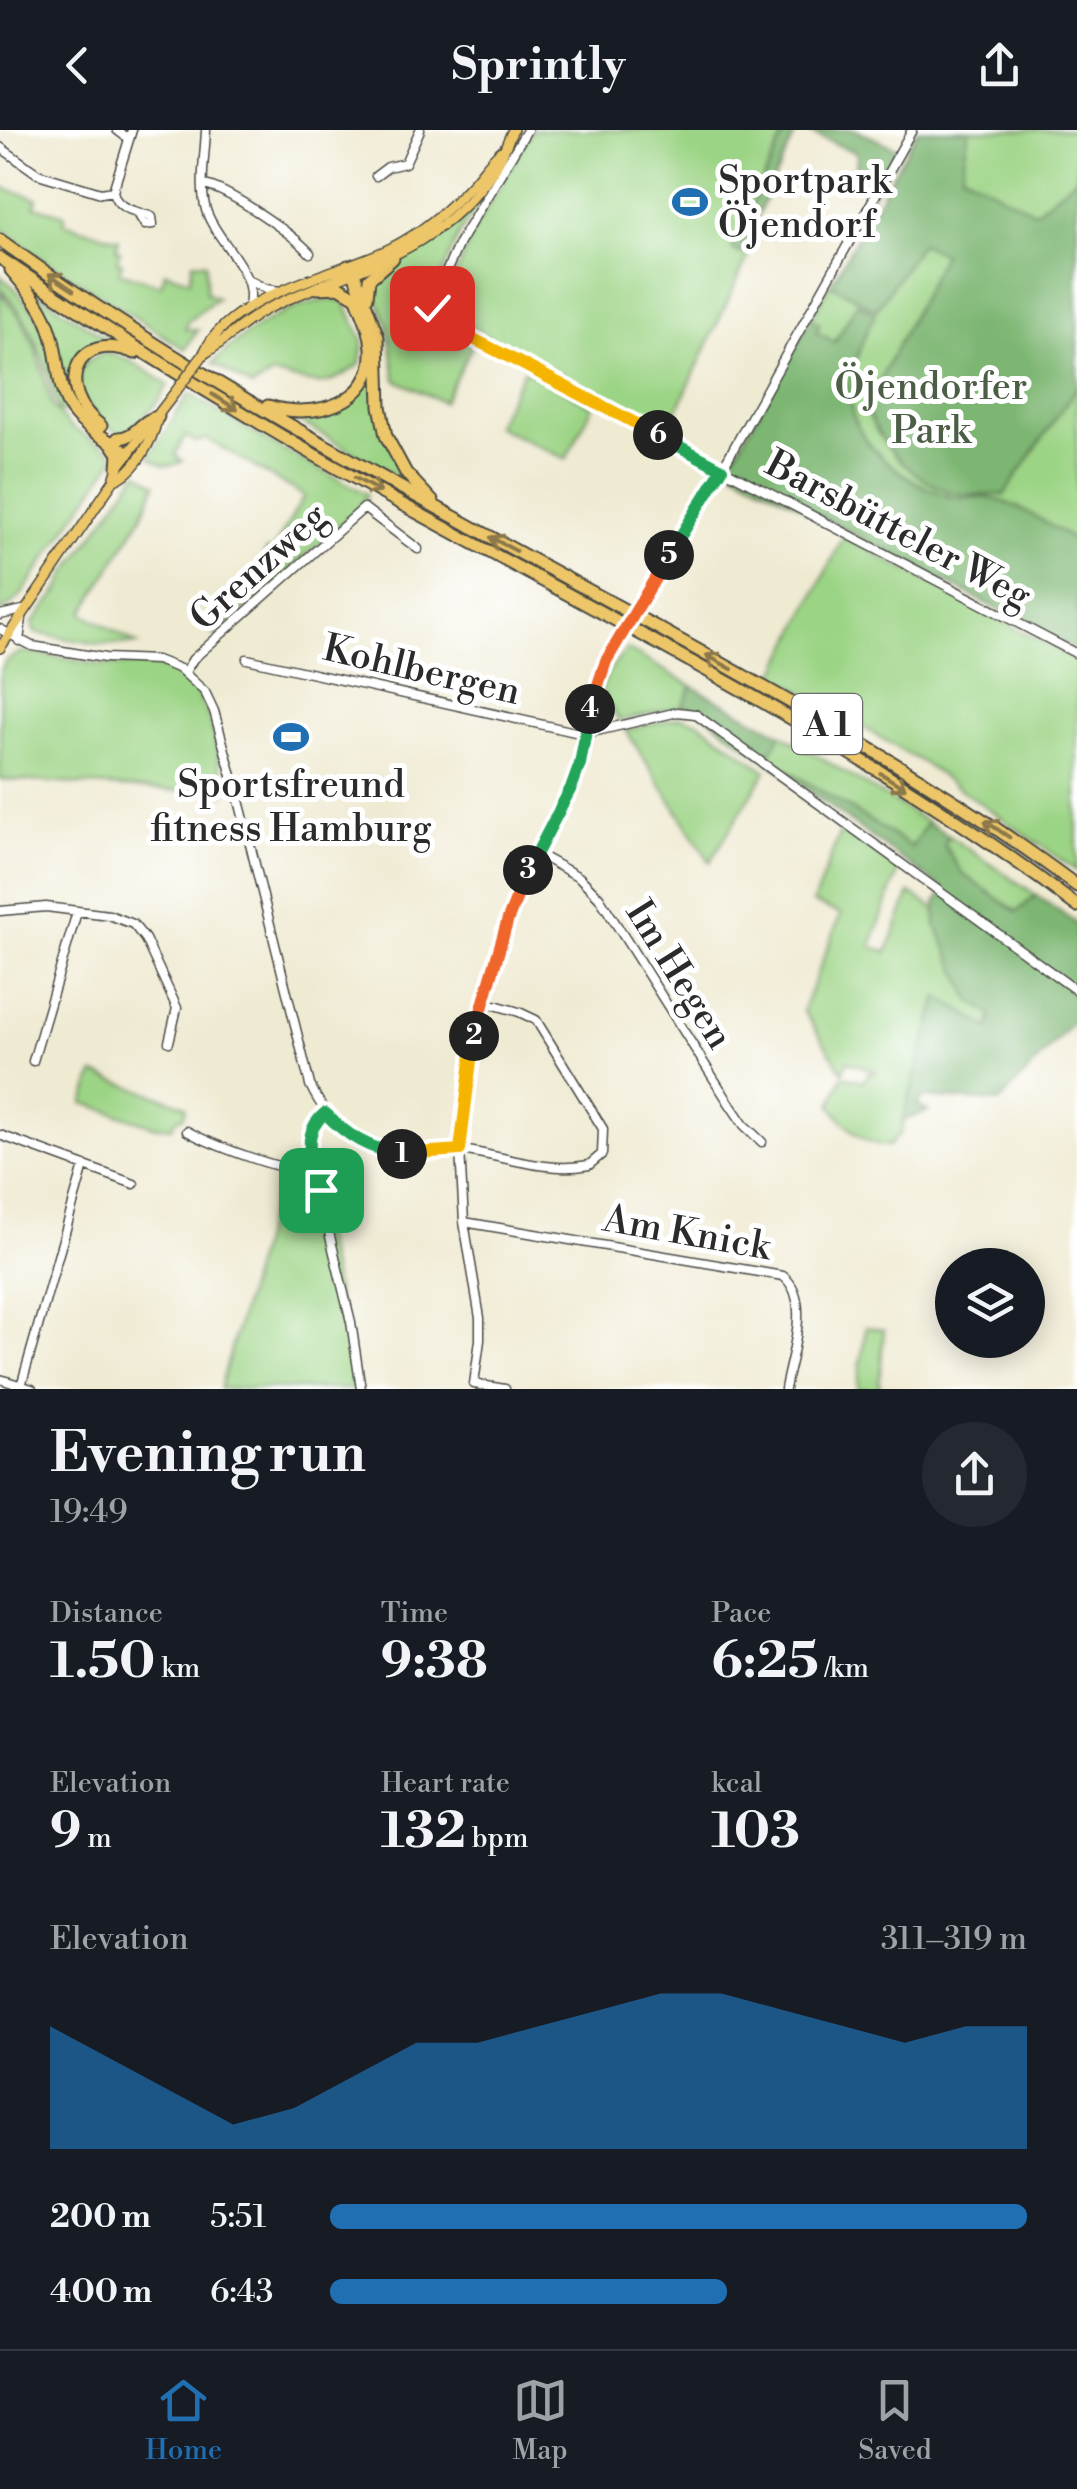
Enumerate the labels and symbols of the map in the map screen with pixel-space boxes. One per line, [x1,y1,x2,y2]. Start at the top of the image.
place label: Sportpark Öjendorf [718,158,893,249]
sports icon: Sportpark Öjendorf [671,183,709,221]
pin [390,266,475,351]
one-way arrow [48,272,76,293]
park label: Öjendorfer Park [835,362,1027,455]
one-way arrow [210,392,239,412]
pin: 6 [633,410,683,460]
street label: Barsbütteler Weg [757,440,1039,620]
one-way arrow [353,476,383,496]
street label: Grenzweg [180,493,338,641]
pin: 5 [644,530,694,580]
one-way arrow [488,533,518,553]
street label: Kohlbergen [319,625,525,716]
one-way arrow [705,651,734,671]
pin: 4 [565,684,615,734]
road number: A 1 [792,694,862,754]
sports icon: Sportsfreund fitness Hamburg [272,718,310,756]
place label: Sportsfreund fitness Hamburg [150,762,432,853]
one-way arrow [879,771,907,792]
one-way arrow [984,819,1012,840]
pin: 3 [503,845,553,895]
street label: Im Hegen [615,892,743,1058]
pin: 2 [449,1011,499,1061]
pin: 1 [377,1129,427,1179]
pin [279,1148,364,1233]
street label: Am Knick [598,1195,776,1272]

